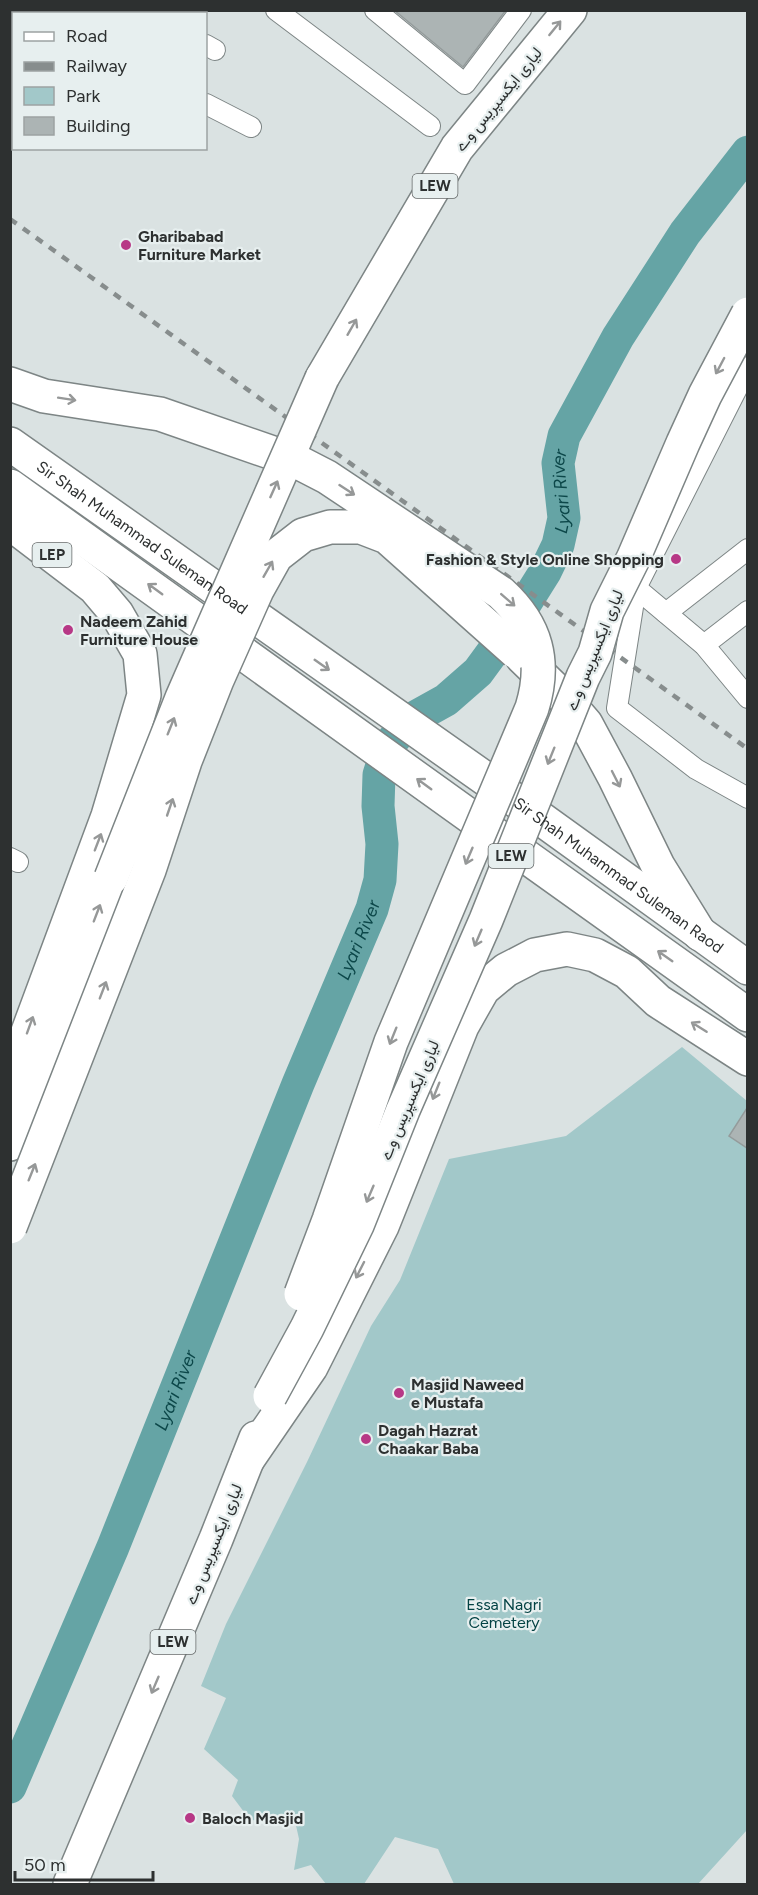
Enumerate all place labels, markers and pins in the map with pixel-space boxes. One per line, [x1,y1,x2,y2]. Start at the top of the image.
place label: Gharibabad Furniture Market [138,227,261,264]
marker: Gharibabad Furniture Market [119,238,133,252]
place label: Fashion & Style Online Shopping [426,550,664,569]
marker: Fashion & Style Online Shopping [669,552,683,566]
place label: Nadeem Zahid Furniture House [80,612,198,649]
marker: Nadeem Zahid Furniture House [61,623,75,637]
place label: Masjid Naweed e Mustafa [411,1375,524,1412]
marker: Masjid Naweed e Mustafa [392,1386,406,1400]
place label: Dagah Hazrat Chaakar Baba [378,1421,479,1458]
marker: Dagah Hazrat Chaakar Baba [359,1432,373,1446]
place label: Baloch Masjid [202,1809,303,1828]
marker: Baloch Masjid [183,1811,197,1825]

